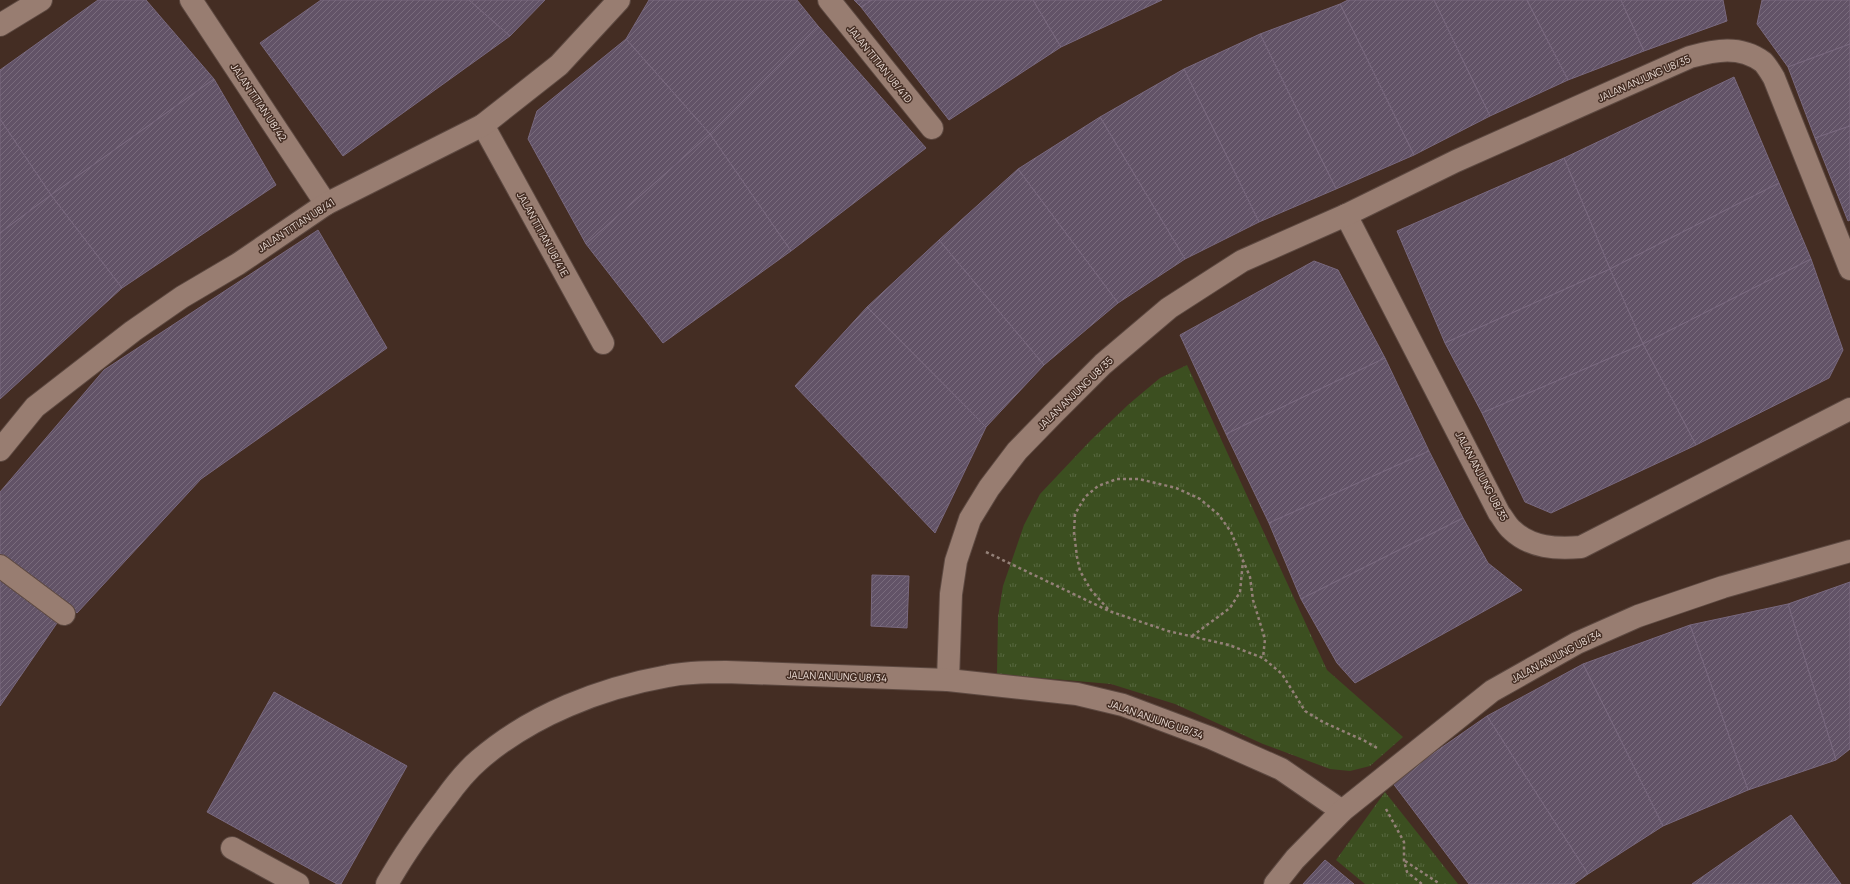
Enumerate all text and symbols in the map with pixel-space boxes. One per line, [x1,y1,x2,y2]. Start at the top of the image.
street label: JALAN TITIAN U8/41D [844,22,916,106]
street label: JALAN ANJUNG U8/35 [1596,51,1693,105]
street label: JALAN TITIAN U8/42 [228,60,290,144]
street label: JALAN TITIAN U8/41E [514,189,572,279]
street label: JALAN TITIAN U8/41 [255,195,337,255]
street label: JALAN ANJUNG U8/35 [1034,353,1116,433]
street label: JALAN ANJUNG U8/35 [1452,429,1512,524]
street label: JALAN ANJUNG U8/34 [1509,626,1603,686]
street label: JALAN ANJUNG U8/34 [787,667,887,685]
street label: JALAN ANJUNG U8/34 [1106,696,1206,742]

